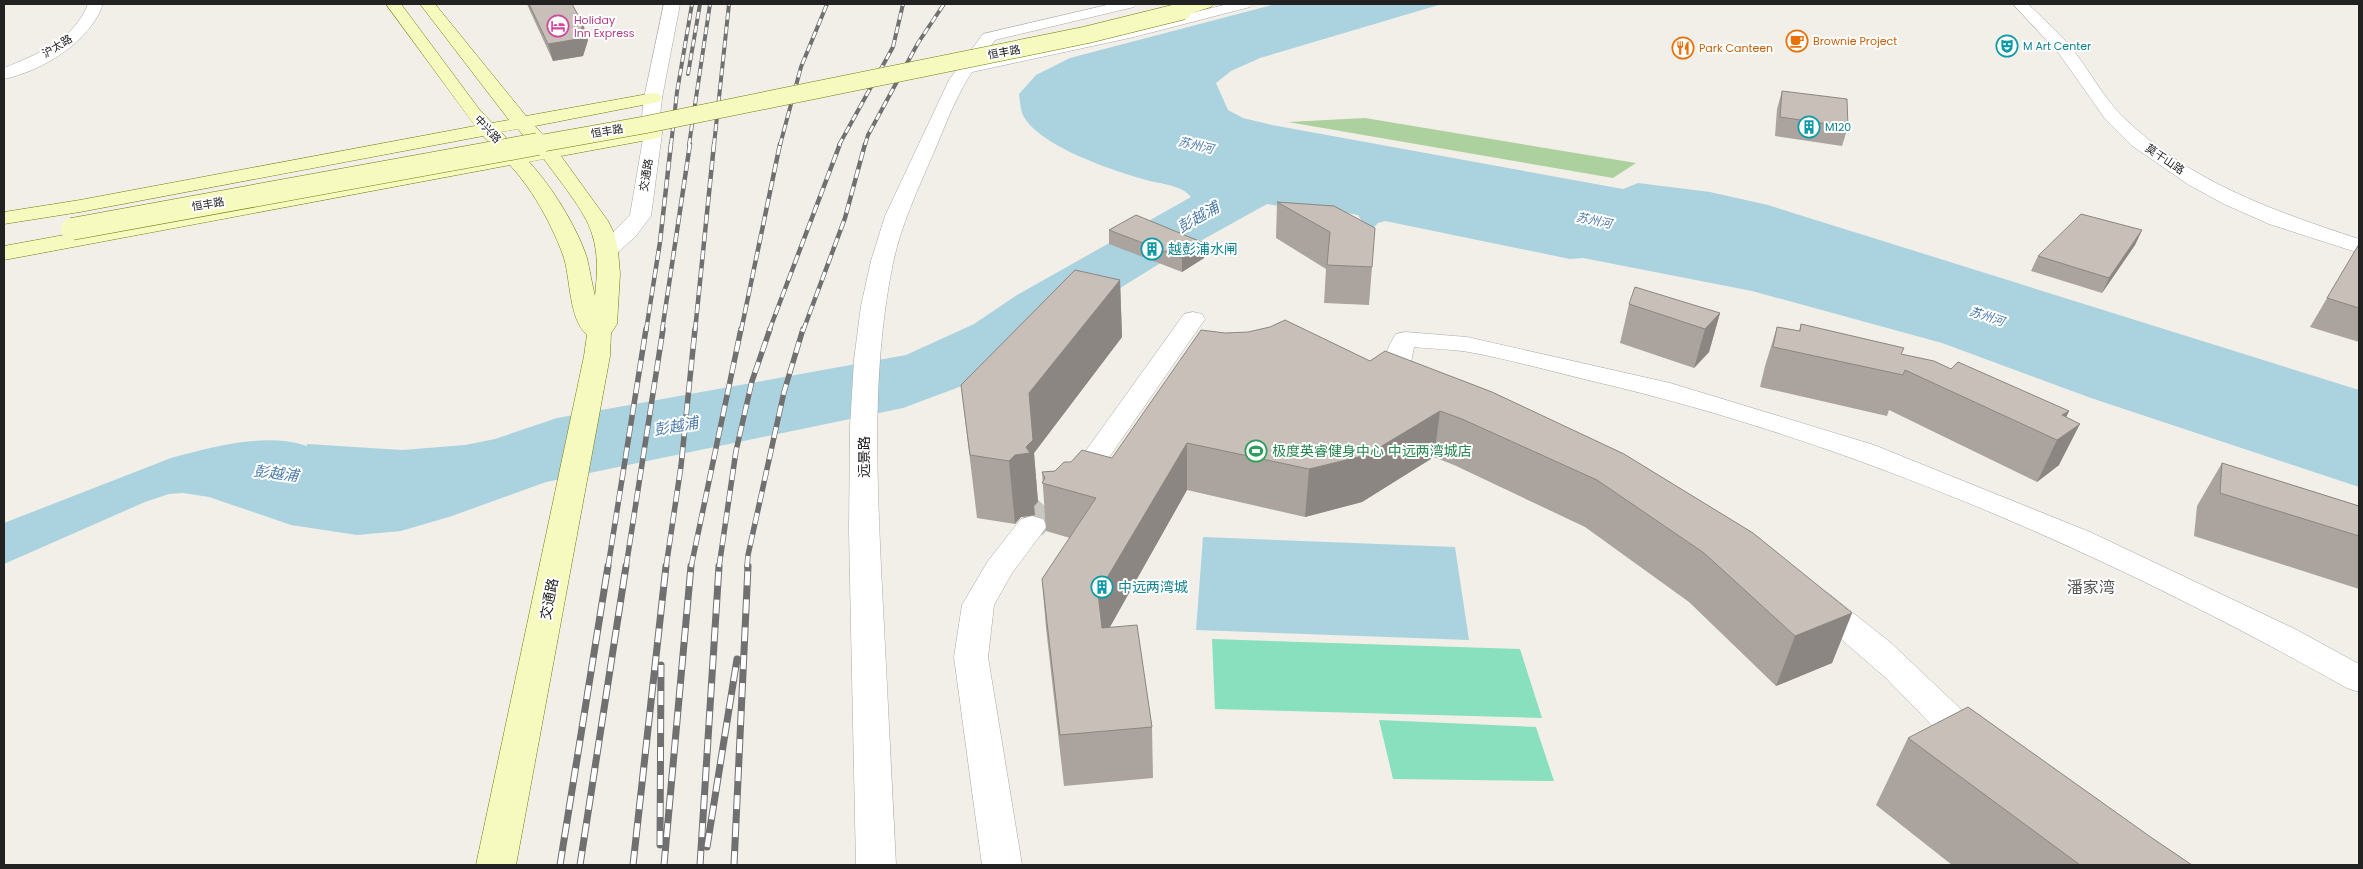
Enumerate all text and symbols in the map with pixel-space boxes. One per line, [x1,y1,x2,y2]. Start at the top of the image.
place label: Holiday Inn Express [574,12,635,41]
hotel icon: Holiday Inn Express [546,14,570,38]
cafe icon: Brownie Project [1785,29,1809,53]
street label: 沪太路 [39,31,75,61]
place label: Brownie Project [1813,33,1897,49]
theatre icon: M Art Center [1995,34,2019,58]
restaurant icon: Park Canteen [1671,36,1695,60]
place label: M Art Center [2023,38,2091,54]
place label: Park Canteen [1699,40,1773,56]
street label: 恒丰路 [986,41,1022,63]
street label: 中兴路 [471,111,505,147]
building icon: M120 [1797,115,1821,139]
place label: M120 [1825,119,1851,135]
street label: 恒丰路 [589,120,625,142]
water label: 苏州河 [1177,133,1217,158]
street label: 莫干山路 [2142,140,2188,178]
street label: 交通路 [636,157,656,193]
street label: 恒丰路 [190,193,226,215]
water label: 彭越浦 [1173,196,1224,237]
water label: 苏州河 [1575,208,1615,232]
building icon: 越彭浦水闸 [1140,237,1164,261]
place label: 越彭浦水闸 [1168,239,1238,259]
water label: 苏州河 [1967,302,2009,330]
water label: 彭越浦 [652,411,702,440]
street label: 远景路 [854,436,874,478]
sports icon: 极度英睿健身中心 中远两湾城店 [1244,439,1268,463]
place label: 极度英睿健身中心 中远两湾城店 [1272,441,1472,461]
water label: 彭越浦 [252,460,302,486]
building icon: 中远两湾城 [1090,575,1114,599]
street label: 交通路 [535,576,563,622]
district label: 潘家湾 [2067,576,2115,599]
place label: 中远两湾城 [1118,577,1188,597]

